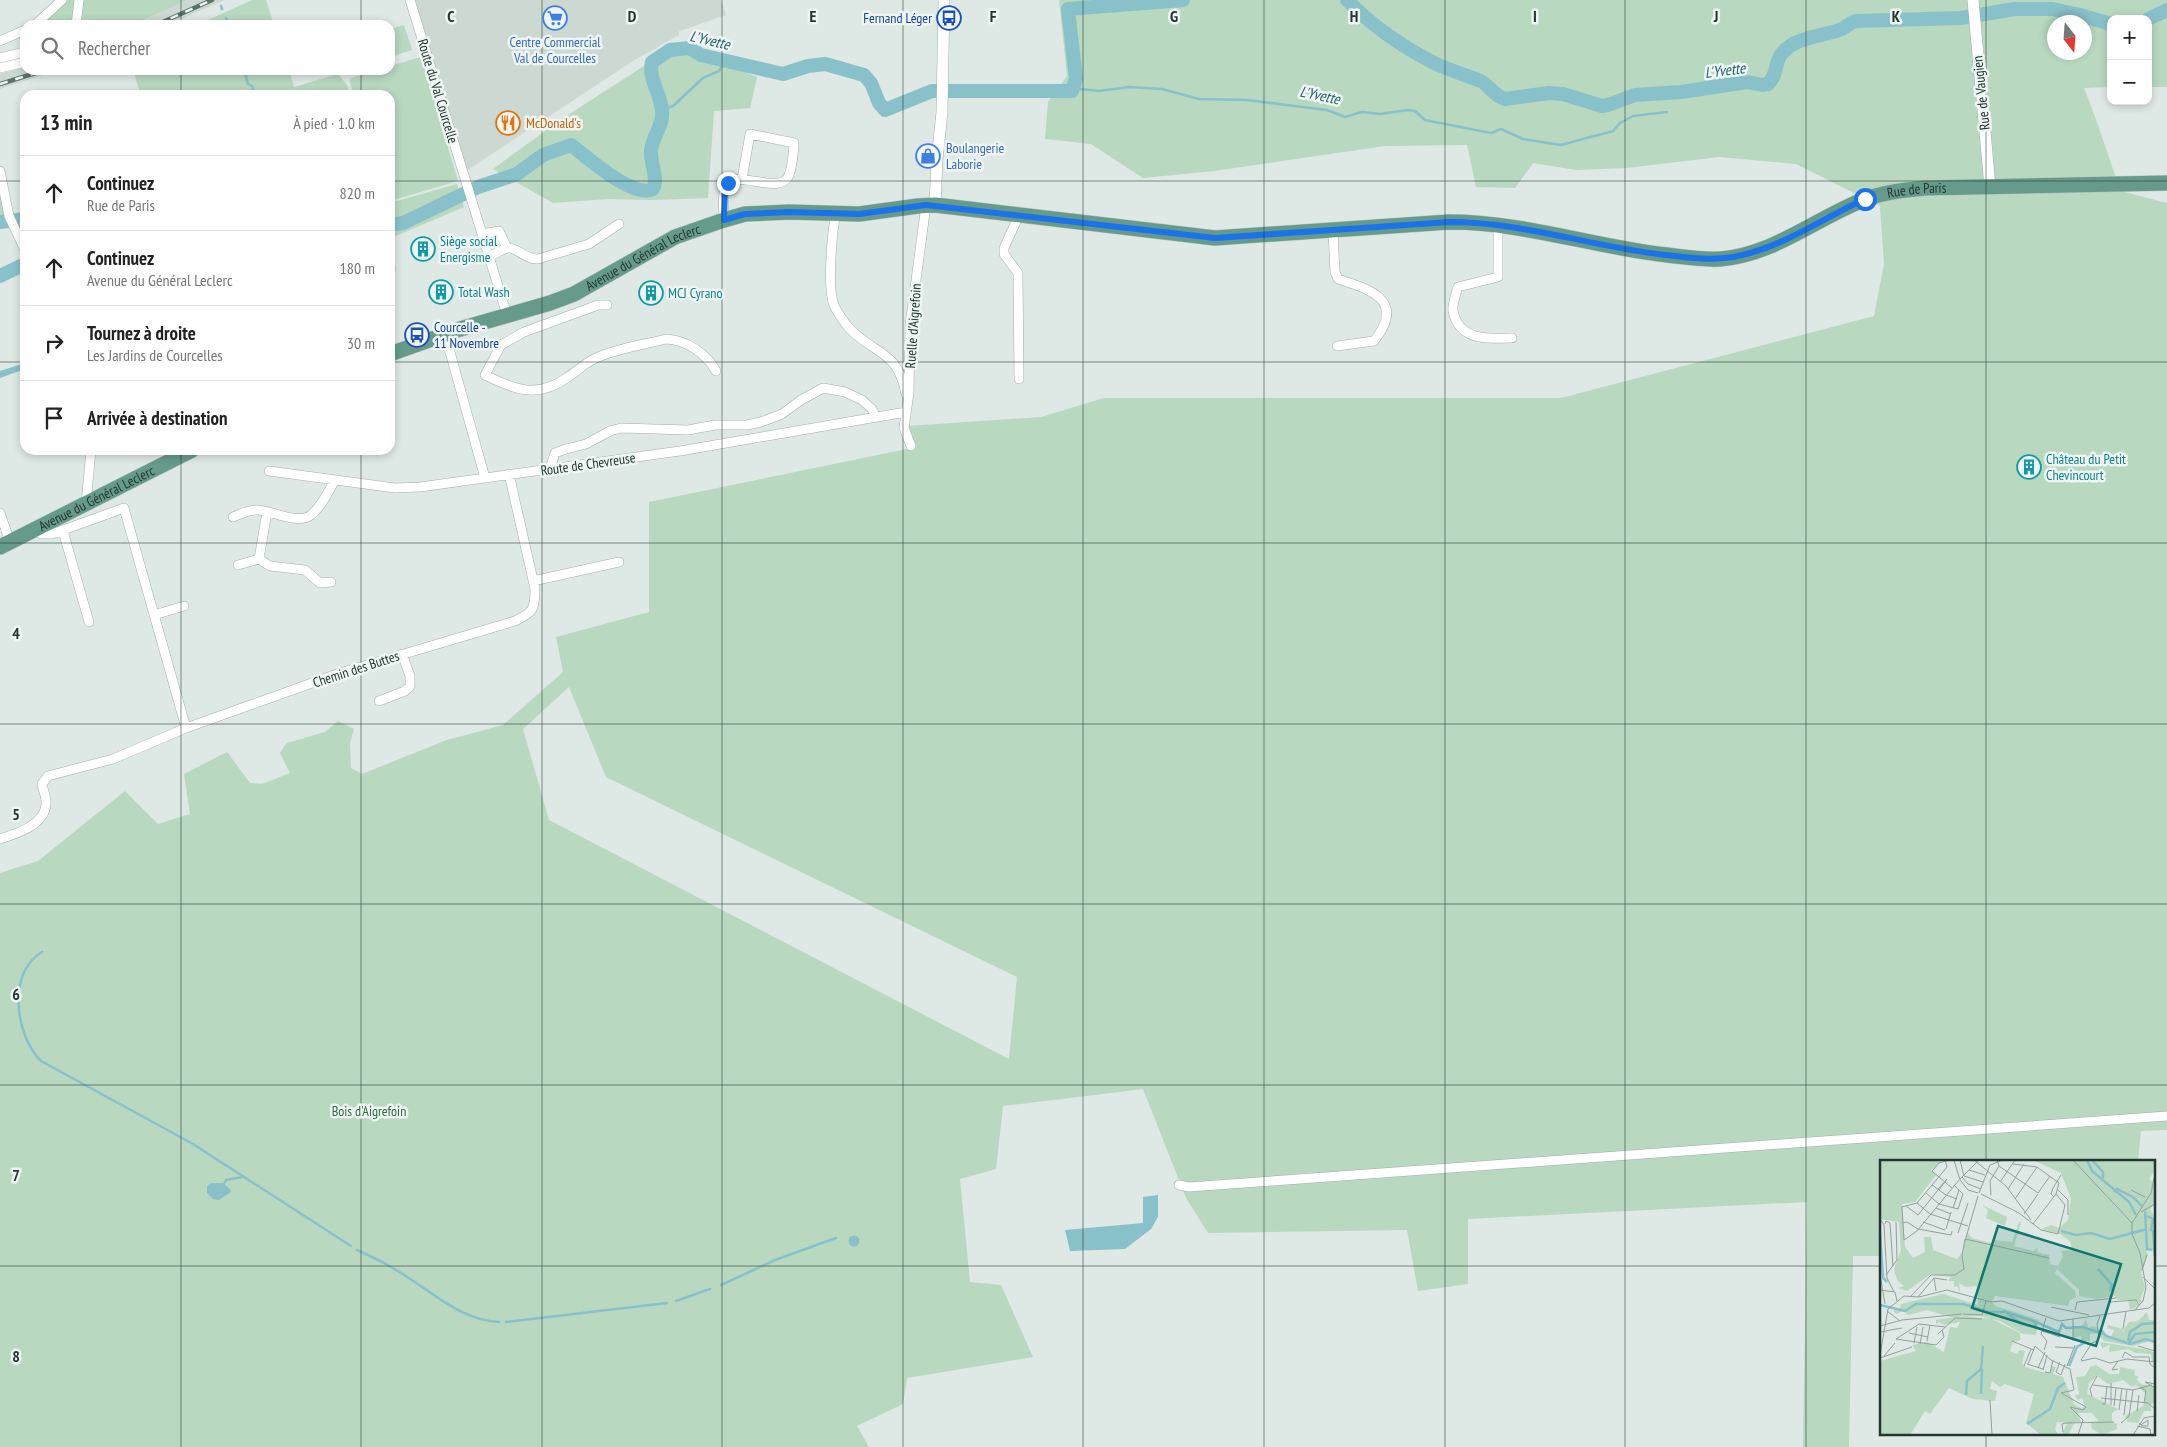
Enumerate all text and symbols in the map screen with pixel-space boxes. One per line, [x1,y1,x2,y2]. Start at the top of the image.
supermarket icon: Centre Commercial Val de Courcelles [542,5,568,31]
bus stop icon: Fernand Léger [936,5,962,31]
text: C [447,6,455,26]
text: D [628,6,637,26]
text: E [810,6,817,26]
text: F [990,6,997,26]
text: G [1170,6,1178,26]
text: H [1350,6,1358,26]
text: I [1533,6,1537,26]
text: J [1713,6,1718,26]
text: K [1892,6,1901,26]
place label: Fernand Léger [863,9,932,27]
north arrow [2047,15,2092,60]
map controls [2107,15,2152,105]
button: + [2107,15,2152,60]
search box [20,20,395,75]
water label: L'Yvette [688,26,733,54]
place label: Centre Commercial Val de Courcelles [509,33,601,67]
icon: search [38,34,66,62]
text: Rechercher [78,36,150,60]
street label: Route du Val Courcelle [414,37,462,146]
street label: Rue de Vaugien [1968,55,1994,131]
water label: L'Yvette [1704,58,1747,82]
button: − [2107,60,2152,105]
water label: L'Yvette [1298,82,1343,109]
text: 13 min [40,109,92,136]
restaurant icon: McDonald's [495,110,521,136]
text: À pied · 1.0 km [293,113,375,133]
place label: McDonald's [526,114,581,132]
place label: Boulangerie Laborie [946,139,1004,173]
shop icon: Boulangerie Laborie [915,143,941,169]
text: Continuez [87,171,154,195]
route end [717,172,740,195]
icon: ahead [40,179,68,207]
street label: Rue de Paris [1885,179,1947,202]
text: 820 m [340,183,375,203]
route start [1854,188,1877,211]
text: Rue de Paris [87,195,155,215]
street label: Avenue du Général Leclerc [582,220,703,295]
place label: Siège social Energisme [440,232,498,266]
building icon: Siège social Energisme [410,236,436,262]
text: Continuez [87,246,154,270]
icon: ahead [40,254,68,282]
text: 180 m [340,258,375,278]
text: Avenue du Général Leclerc [87,270,233,290]
building icon: Total Wash [428,279,454,305]
building icon: MCJ Cyrano [638,280,664,306]
place label: Total Wash [458,283,510,301]
street label: Ruelle d'Aigrefoin [901,283,925,369]
place label: MCJ Cyrano [668,284,722,302]
place label: Courcelle - 11 Novembre [434,318,499,352]
text: Tournez à droite [87,321,196,345]
bus stop icon: Courcelle - 11 Novembre [404,322,430,348]
icon: right [40,329,68,357]
text: 30 m [347,333,375,353]
text: Les Jardins de Courcelles [87,345,223,365]
icon: arrive [40,404,68,432]
text: Arrivée à destination [87,406,228,430]
street label: Route de Chevreuse [540,448,637,480]
place label: Château du Petit Chevincourt [2046,450,2126,484]
building icon: Château du Petit Chevincourt [2016,454,2042,480]
street label: Avenue du Général Leclerc [35,461,157,535]
text: 4 [12,623,20,643]
street label: Chemin des Buttes [310,646,402,691]
text: 5 [12,804,20,824]
text: 6 [12,984,20,1004]
park label: Bois d'Aigrefoin [332,1102,406,1120]
inset map [1880,1160,2154,1434]
text: 7 [12,1165,20,1185]
text: 8 [12,1346,20,1366]

